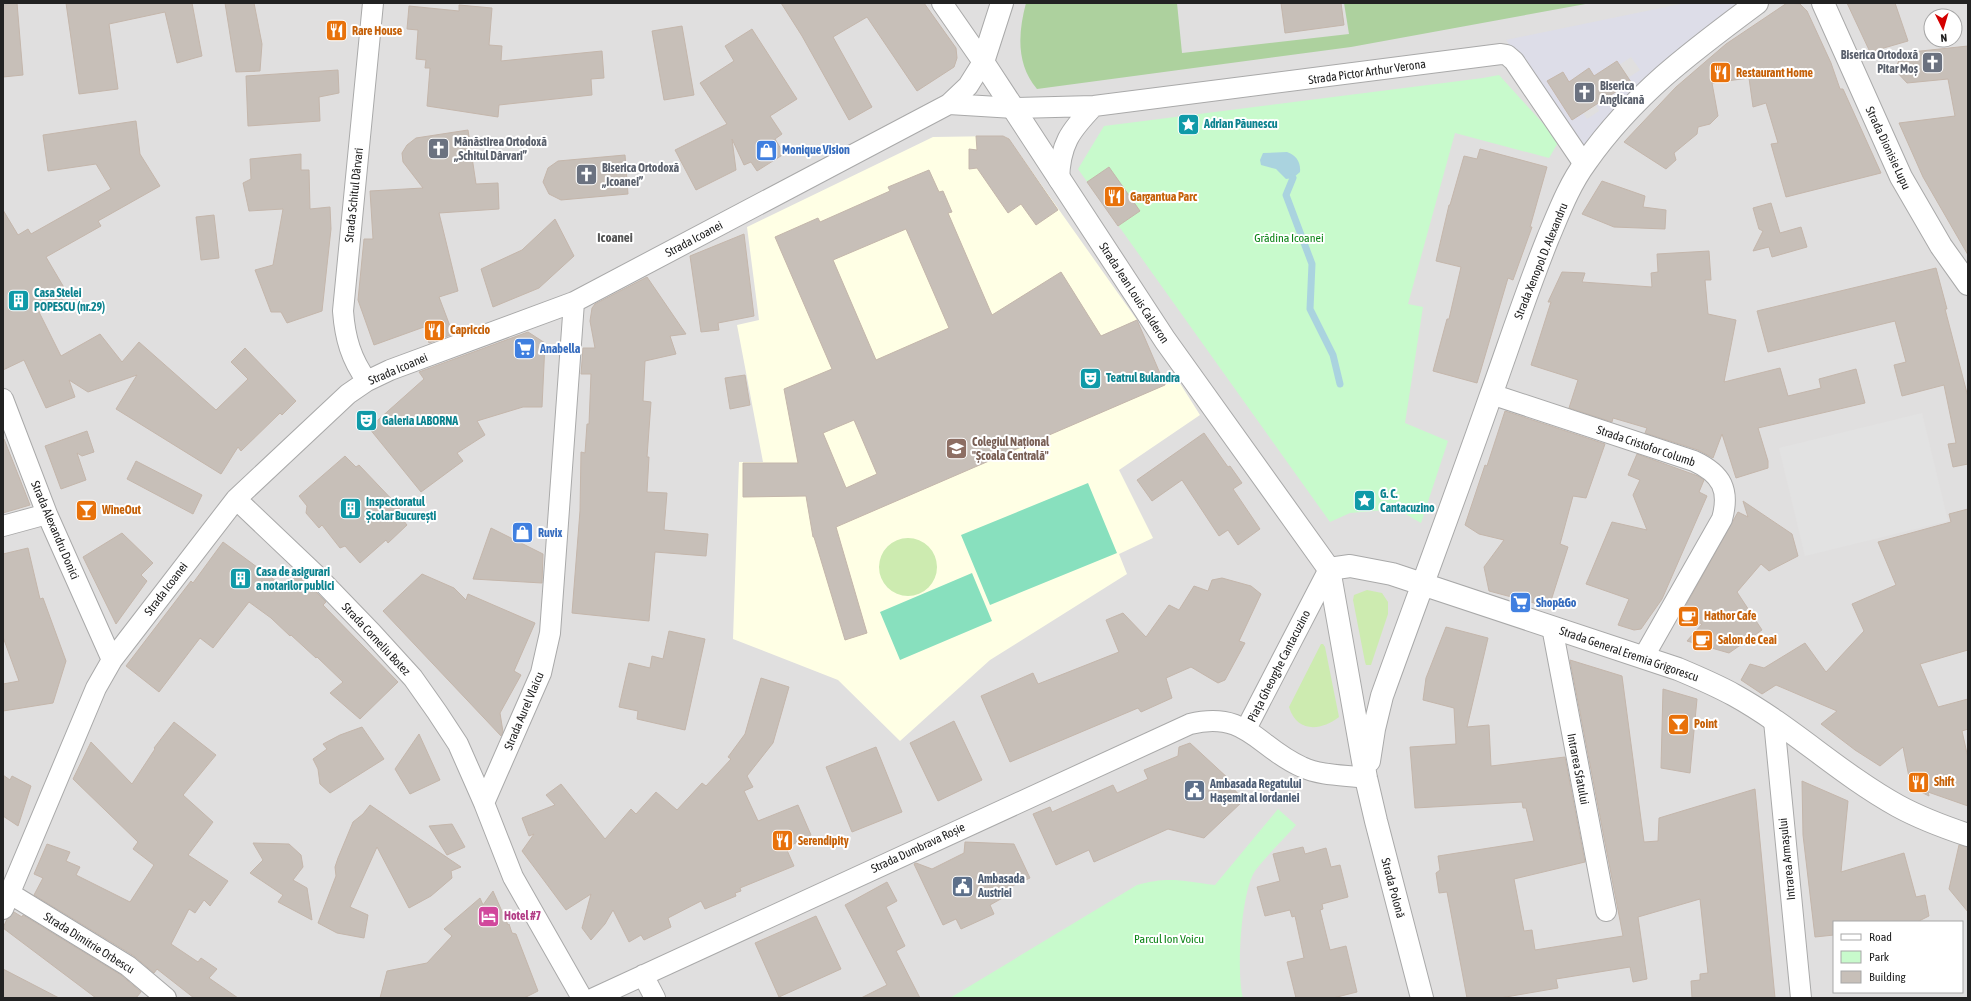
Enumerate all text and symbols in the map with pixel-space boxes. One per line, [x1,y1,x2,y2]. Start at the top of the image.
north arrow [1923,8,1963,48]
restaurant icon: Rare House [324,18,350,44]
place label: Rare House [352,24,403,38]
text: N [1940,32,1948,44]
place label: Biserica Ortodoxă Pitar Moș [1841,48,1919,76]
church icon: Biserica Ortodoxă Pitar Moș [1920,49,1946,75]
street label: Strada Pictor Arthur Verona [1307,57,1427,87]
restaurant icon: Restaurant Home [1707,60,1733,86]
place label: Restaurant Home [1736,66,1814,80]
place label: Biserica Anglicană [1599,79,1645,107]
church icon: Biserica Anglicană [1571,80,1597,106]
street label: Strada Dionisie Lupu [1863,104,1913,192]
place icon: Adrian Păunescu [1175,111,1201,137]
place label: Adrian Păunescu [1203,117,1278,131]
place label: Mănăstirea Ortodoxă „Schitul Dârvari” [453,135,547,163]
church icon: Mănăstirea Ortodoxă „Schitul Dârvari” [425,136,451,162]
shop icon: Monique Vision [753,137,779,163]
place label: Monique Vision [782,143,850,157]
street label: Strada Schitul Dârvari [342,147,366,243]
place label: Biserica Ortodoxă „Icoanei” [601,161,680,189]
church icon: Biserica Ortodoxă „Icoanei” [573,162,599,188]
restaurant icon: Gargantua Parc [1101,184,1127,210]
place label: Gargantua Parc [1130,190,1198,204]
street label: Strada Xenopol D. Alexandru [1511,201,1571,321]
street label: Strada Icoanei [663,218,725,260]
district label: Icoanei [597,230,633,245]
park label: Grădina Icoanei [1254,231,1324,245]
street label: Strada Jean Louis Calderon [1096,240,1172,346]
place label: Casa Stelei POPESCU (nr.29) [34,286,105,314]
building icon: Casa Stelei POPESCU (nr.29) [6,287,32,313]
restaurant icon: Capriccio [422,317,448,343]
place label: Capriccio [450,323,491,337]
supermarket icon: Anabella [512,336,538,362]
place label: Anabella [539,342,581,356]
street label: Strada Icoanei [366,350,430,388]
theatre icon: Teatrul Bulandra [1078,365,1104,391]
place label: Teatrul Bulandra [1106,371,1180,385]
theatre icon: Galeria LABORNA [353,408,379,434]
place label: Galeria LABORNA [382,414,458,428]
street label: Strada Cristofor Columb [1595,423,1698,470]
place label: Colegiul Național "Școala Centrală" [972,435,1050,463]
school or university icon: Colegiul Național "Școala Centrală" [943,436,969,462]
street label: Strada Alexandru Donici [28,479,82,581]
place label: G. C. Cantacuzino [1380,487,1435,515]
place icon: G. C. Cantacuzino [1352,488,1378,514]
place label: Inspectoratul Școlar București [366,495,436,523]
building icon: Inspectoratul Școlar București [337,496,363,522]
bar icon: WineOut [74,497,100,523]
place label: WineOut [101,503,142,517]
shop icon: Ruvix [510,520,536,546]
place label: Ruvix [538,526,563,540]
street label: Strada Icoanei [141,560,191,618]
place label: Casa de asigurari a notarilor publici [256,565,334,593]
building icon: Casa de asigurari a notarilor publici [227,566,253,592]
supermarket icon: Shop&Go [1508,590,1534,616]
place label: Shop&Go [1536,596,1577,610]
street label: Strada Corneliu Botez [339,600,414,679]
cafe icon: Hathor Cafe [1675,603,1701,629]
street label: Piața Gheorghe Cantacuzino [1245,607,1313,724]
place label: Hathor Cafe [1704,609,1757,623]
street label: Strada General Eremia Grigorescu [1557,624,1701,685]
cafe icon: Salon de Ceai [1690,627,1716,653]
place label: Salon de Ceai [1718,633,1777,647]
street label: Strada Aurel Vlaicu [501,670,547,752]
bar icon: Point [1666,711,1692,737]
place label: Point [1694,717,1718,731]
street label: Intrarea Sfatului [1564,732,1592,806]
restaurant icon: Shift [1905,769,1931,795]
place label: Shift [1934,775,1955,789]
place label: Ambasada Regatului Haşemit al Iordaniei [1209,777,1302,805]
public building icon: Ambasada Regatului Haşemit al Iordaniei [1181,778,1207,804]
street label: Intrarea Armașului [1776,817,1798,901]
street label: Strada Dumbrava Roșie [869,820,967,876]
restaurant icon: Serendipity [769,828,795,854]
place label: Serendipity [798,834,849,848]
street label: Strada Polonă [1378,856,1408,920]
place label: Ambasada Austriei [977,872,1025,900]
public building icon: Ambasada Austriei [949,873,975,899]
hotel icon: Hotel #7 [476,903,502,929]
street label: Strada Dimitrie Orbescu [41,909,137,977]
place label: Hotel #7 [504,909,542,923]
legend [1833,921,1963,993]
text: Road [1869,930,1892,944]
park label: Parcul Ion Voicu [1134,932,1204,946]
text: Park [1869,950,1890,964]
text: Building [1869,970,1907,984]

